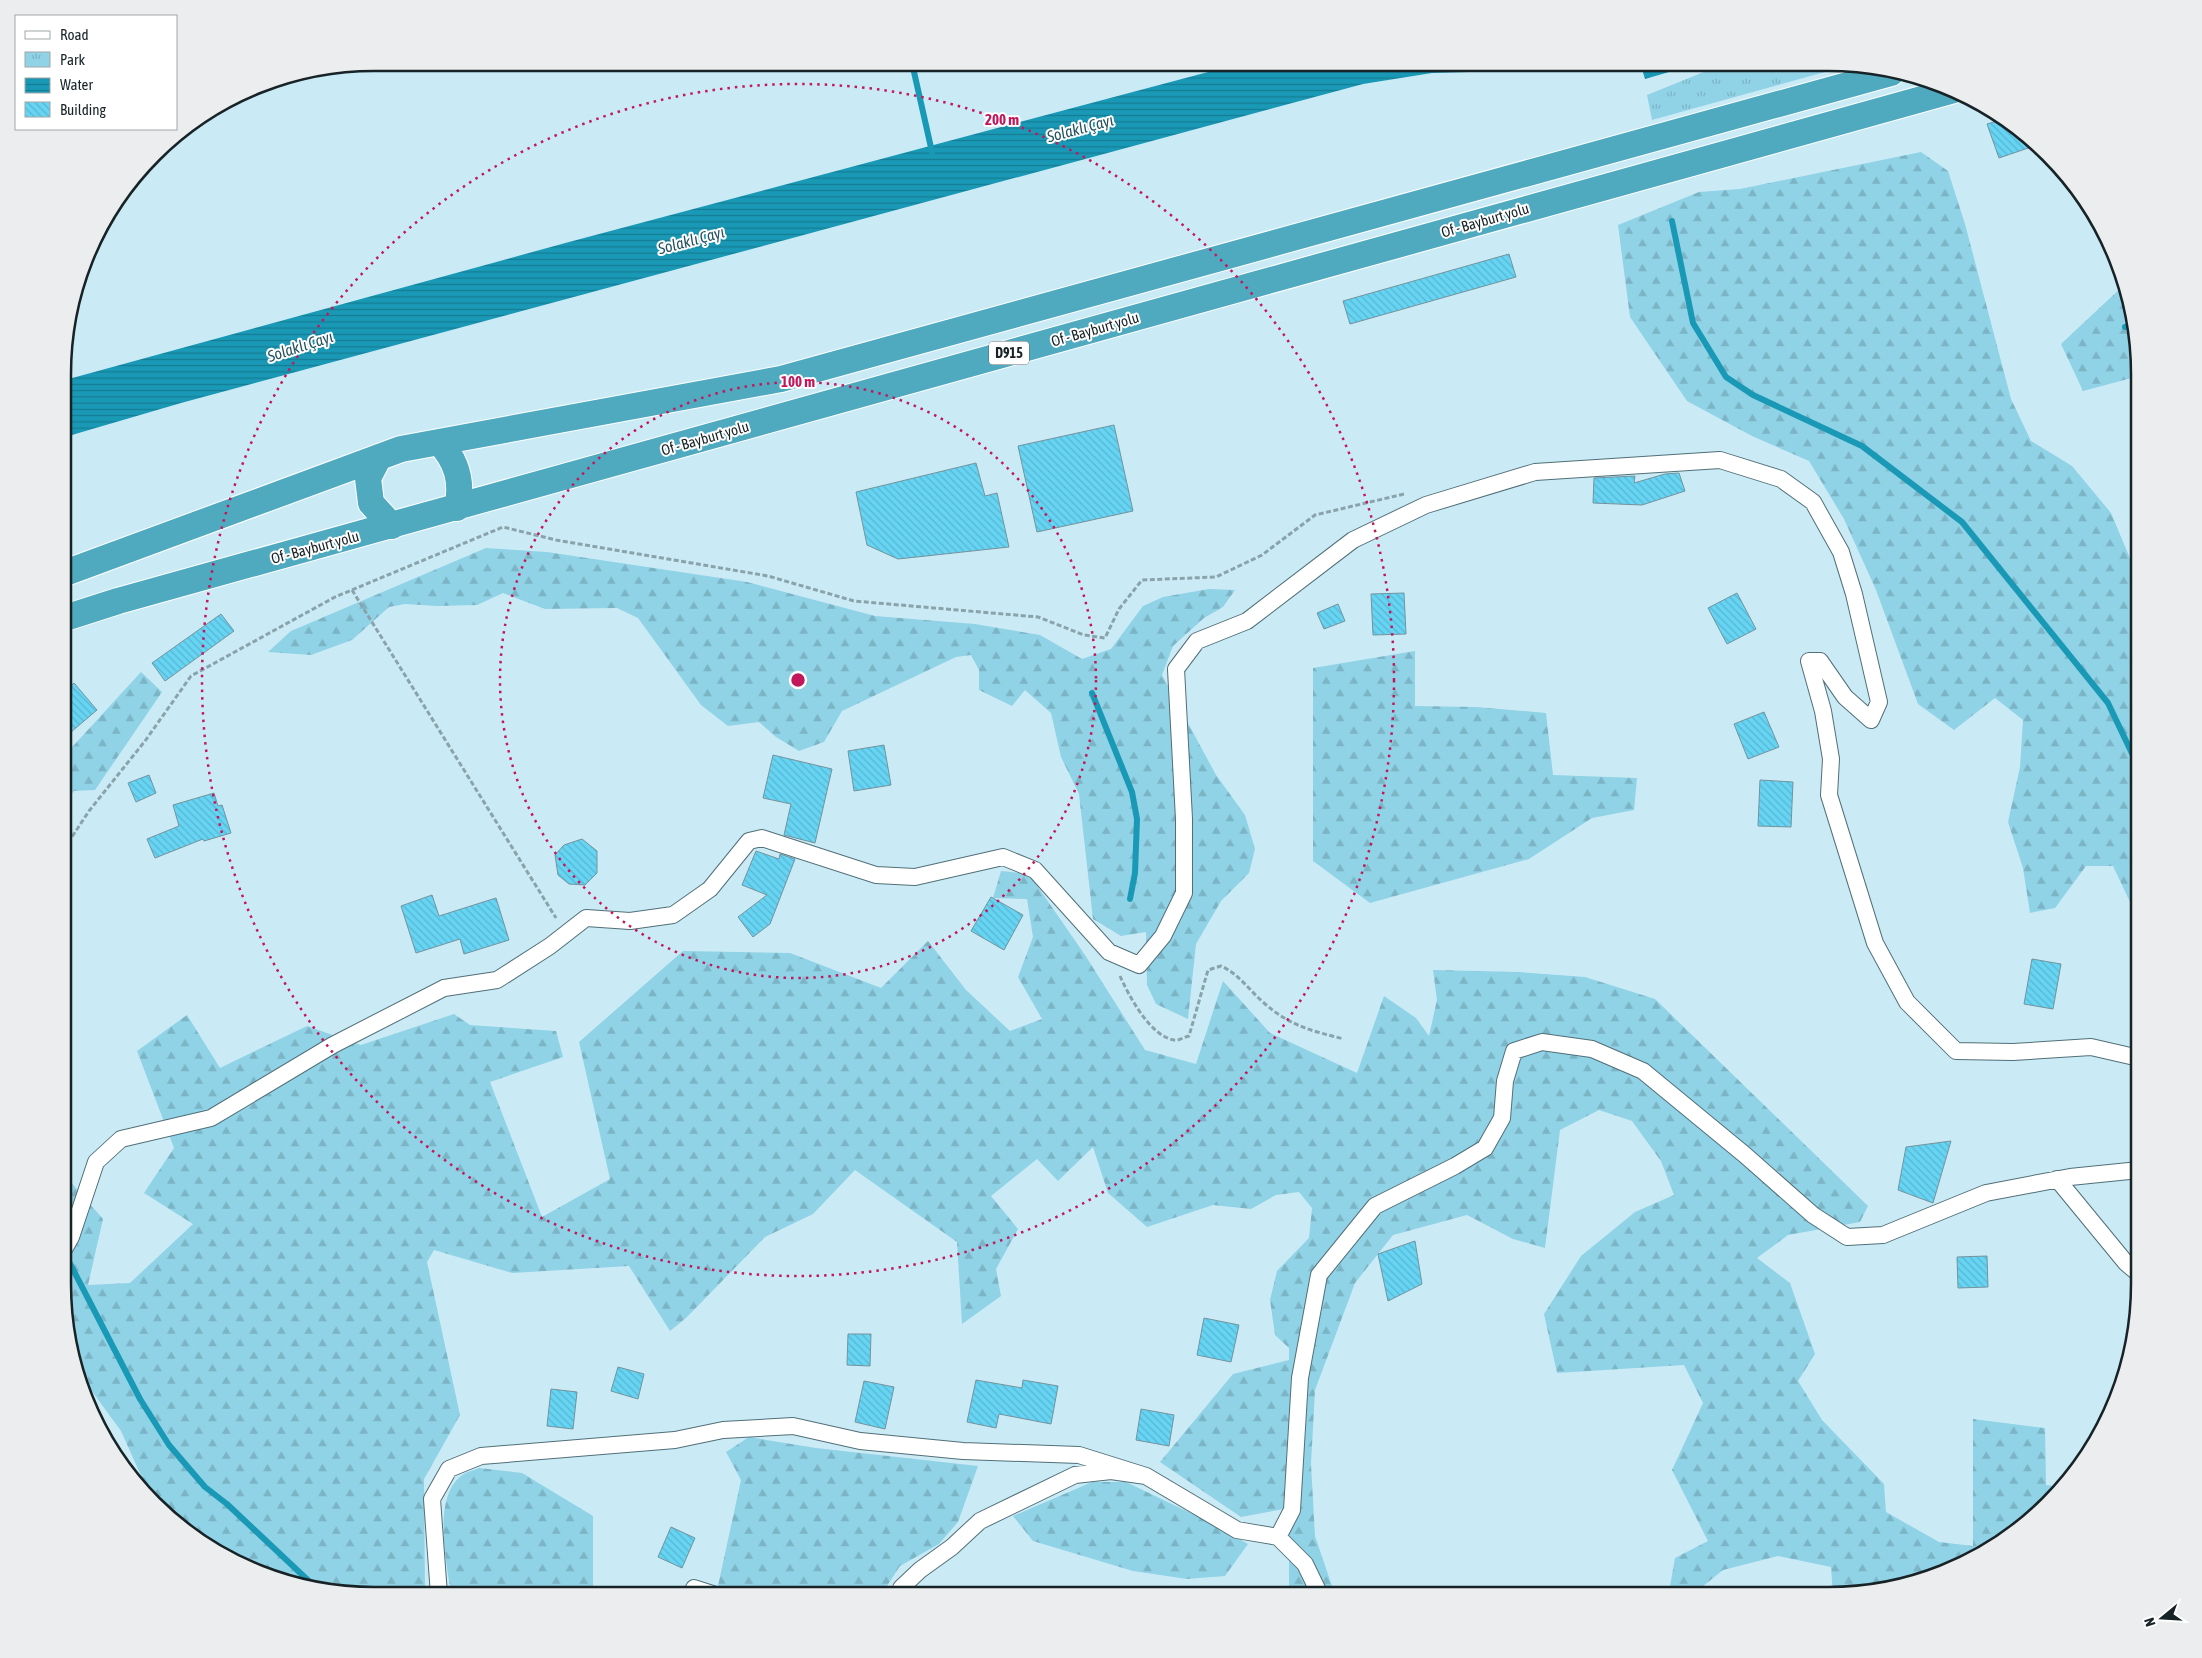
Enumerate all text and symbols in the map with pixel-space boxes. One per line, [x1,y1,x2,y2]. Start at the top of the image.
legend [15,15,178,130]
text: Road [60,26,89,43]
text: Park [60,51,85,68]
text: Water [60,76,93,93]
text: Building [60,101,106,118]
water label: Solaklı Çayı [1044,110,1116,147]
text: 200 m [985,111,1019,128]
street label: Of - Bayburt yolu [1439,199,1531,241]
water label: Solaklı Çayı [655,222,727,259]
street label: Of - Bayburt yolu [1049,308,1141,350]
water label: Solaklı Çayı [264,327,336,366]
road number: D915 [989,342,1029,364]
text: 100 m [781,373,815,390]
street label: Of - Bayburt yolu [659,417,751,459]
street label: Of - Bayburt yolu [269,527,361,567]
centre of rings [789,671,807,689]
north arrow [2137,1593,2187,1643]
text: N [2141,1616,2159,1628]

